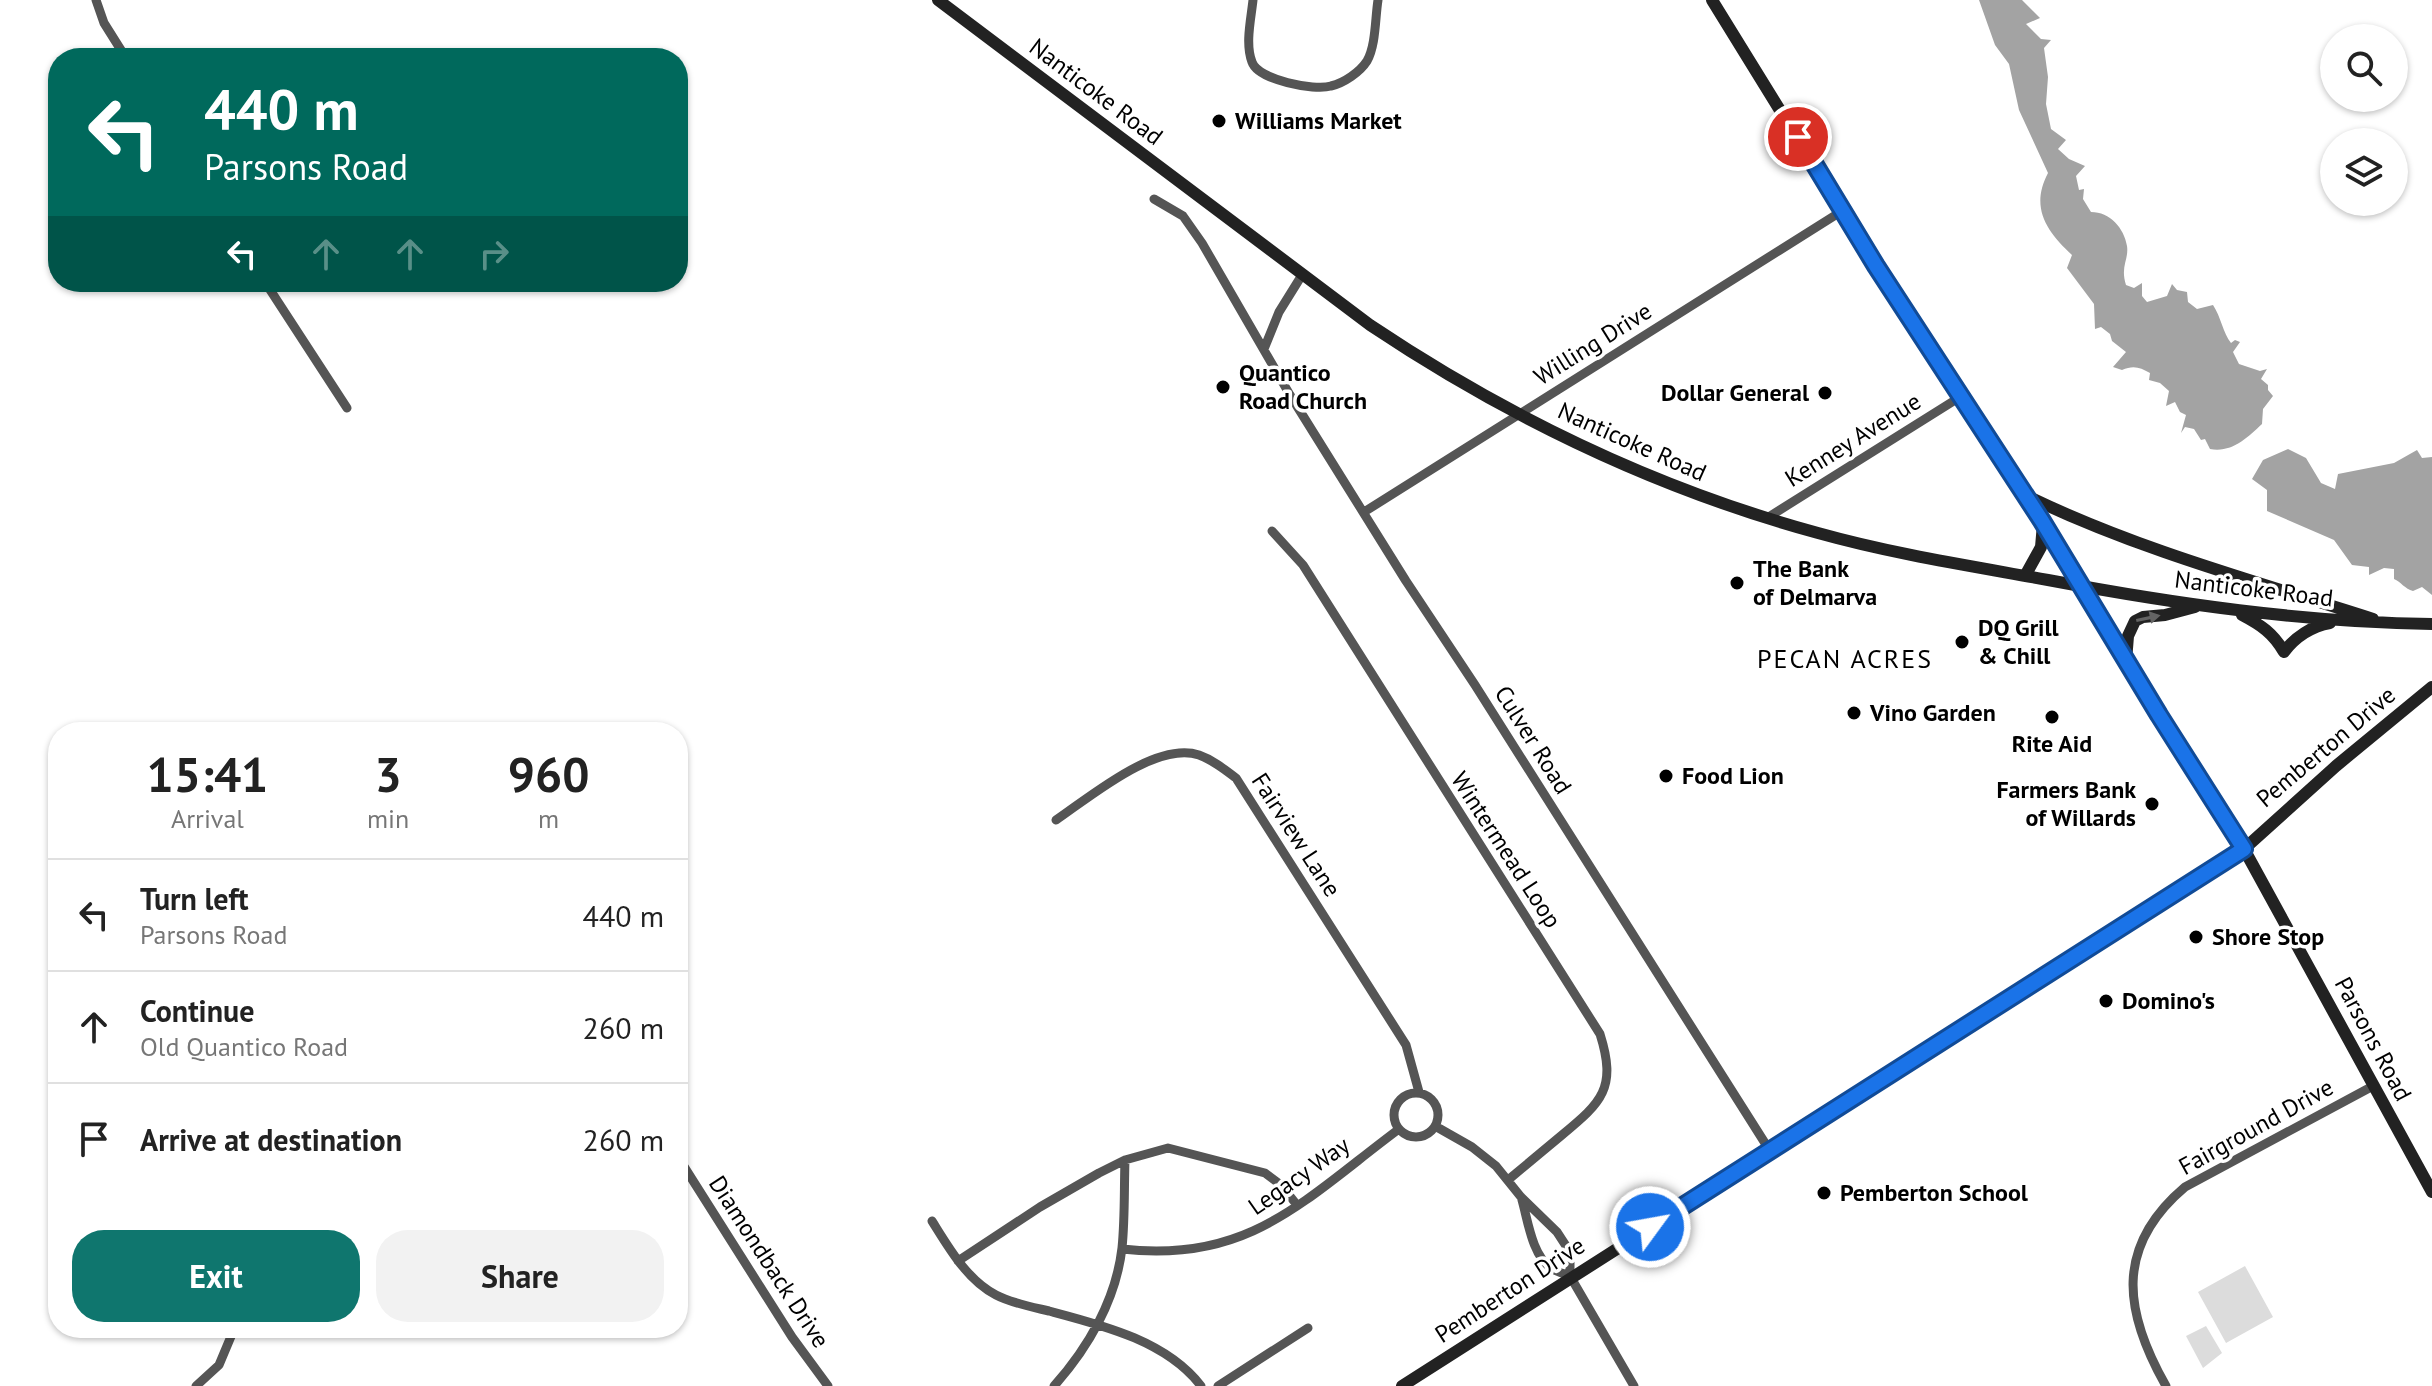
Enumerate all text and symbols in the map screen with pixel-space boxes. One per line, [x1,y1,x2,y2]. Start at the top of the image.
map controls [2320,24,2408,216]
button: search [2320,24,2408,112]
street label: Nanticoke Road [1023,31,1169,152]
text: 440 m [204,73,359,145]
icon: left [72,80,176,184]
pin [1764,103,1832,171]
place label: Williams Market [1235,105,1402,136]
marker: Williams Market [1210,112,1228,130]
icon: arrive [1776,115,1820,159]
button: layers [2320,128,2408,216]
text: Parsons Road [204,143,408,190]
icon: left [220,232,264,276]
icon: ahead [304,232,348,276]
icon: ahead [388,232,432,276]
icon: right [472,232,516,276]
street label: Willing Drive [1528,295,1657,392]
place label: Quantico Road Church [1239,357,1367,416]
place label: Dollar General [1661,377,1810,408]
marker: Quantico Road Church [1214,378,1232,396]
marker: Dollar General [1816,384,1834,402]
street label: Kenney Avenue [1779,385,1926,494]
street label: Nanticoke Road [1553,395,1711,488]
place label: The Bank of Delmarva [1753,553,1877,612]
street label: Nanticoke Road [2173,563,2335,614]
marker: The Bank of Delmarva [1728,574,1746,592]
one-way arrow [2135,611,2160,624]
place label: DQ Grill & Chill [1978,612,2060,671]
marker: DQ Grill & Chill [1953,633,1971,651]
district label: PECAN ACRES [1757,642,1933,675]
street label: Pemberton Drive [2250,679,2402,814]
street label: Culver Road [1488,680,1579,800]
place label: Vino Garden [1869,697,1996,728]
marker: Vino Garden [1845,704,1863,722]
marker: Rite Aid [2043,708,2061,726]
place label: Rite Aid [2012,728,2092,759]
text: 15:41 [147,743,268,805]
text: 3 [374,743,402,805]
text: 960 [508,743,589,805]
place label: Food Lion [1682,760,1784,791]
street label: Wintermead Loop [1444,766,1569,934]
street label: Fairview Lane [1245,767,1348,902]
marker: Food Lion [1657,767,1675,785]
place label: Farmers Bank of Willards [1996,774,2136,833]
marker: Farmers Bank of Willards [2143,795,2161,813]
text: Arrival [171,802,244,835]
text: min [367,802,409,835]
text: m [538,802,559,835]
text: Turn left [140,879,248,918]
icon: left [72,893,116,937]
text: 440 m [583,896,664,935]
text: Parsons Road [140,918,287,951]
place label: Shore Stop [2212,921,2324,952]
marker: Shore Stop [2187,928,2205,946]
street label: Parsons Road [2328,971,2419,1106]
place label: Domino's [2122,985,2215,1016]
text: Continue [140,991,254,1030]
marker: Domino's [2097,992,2115,1010]
icon: ahead [72,1005,116,1049]
text: 260 m [583,1008,664,1047]
text: Old Quantico Road [140,1030,348,1063]
street label: Fairground Drive [2173,1071,2338,1182]
icon: arrive [72,1117,116,1161]
text: Arrive at destination [140,1120,402,1159]
text: 260 m [583,1120,664,1159]
street label: Legacy Way [1242,1129,1355,1222]
street label: Diamondback Drive [702,1170,837,1354]
place label: Pemberton School [1840,1177,2029,1208]
marker: Pemberton School [1815,1184,1833,1202]
position arrow [1608,1185,1692,1269]
button: Exit [72,1230,360,1322]
button: Share [376,1230,664,1322]
street label: Pemberton Drive [1429,1230,1590,1350]

